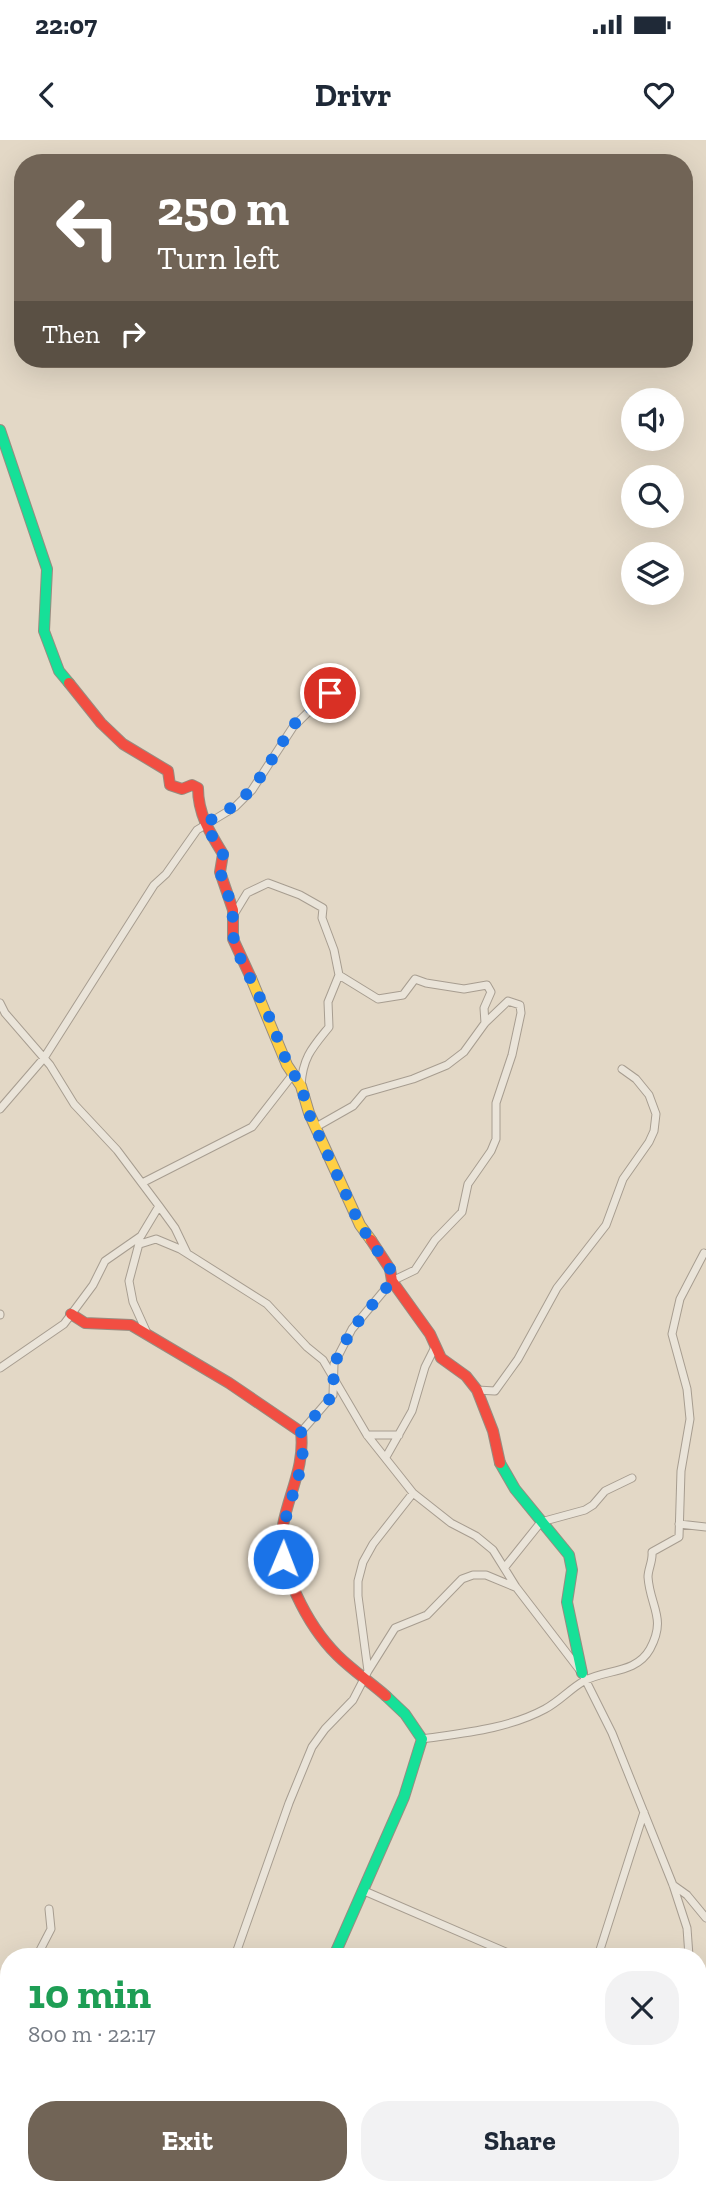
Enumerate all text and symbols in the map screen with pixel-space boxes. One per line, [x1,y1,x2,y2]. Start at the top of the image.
text: 22:07 [35,9,97,41]
icon: back [28,76,66,114]
text: Drivr [315,76,391,114]
icon: heart [640,76,678,114]
text: 250 m [157,179,289,238]
icon: left [42,182,133,273]
text: Turn left [157,239,279,277]
icon: right [114,315,152,353]
text: Then [42,318,100,350]
map controls [621,388,684,605]
button: sound [621,388,684,451]
button: search [621,465,684,528]
button: layers [621,542,684,605]
pin [300,663,360,723]
icon: arrive [311,674,349,712]
position arrow [246,1522,320,1596]
text: 10 min [28,1968,151,2019]
button: close [605,1971,679,2045]
text: 800 m · 22:17 [28,2020,156,2048]
button: Exit [28,2101,347,2181]
button: Share [361,2101,679,2181]

